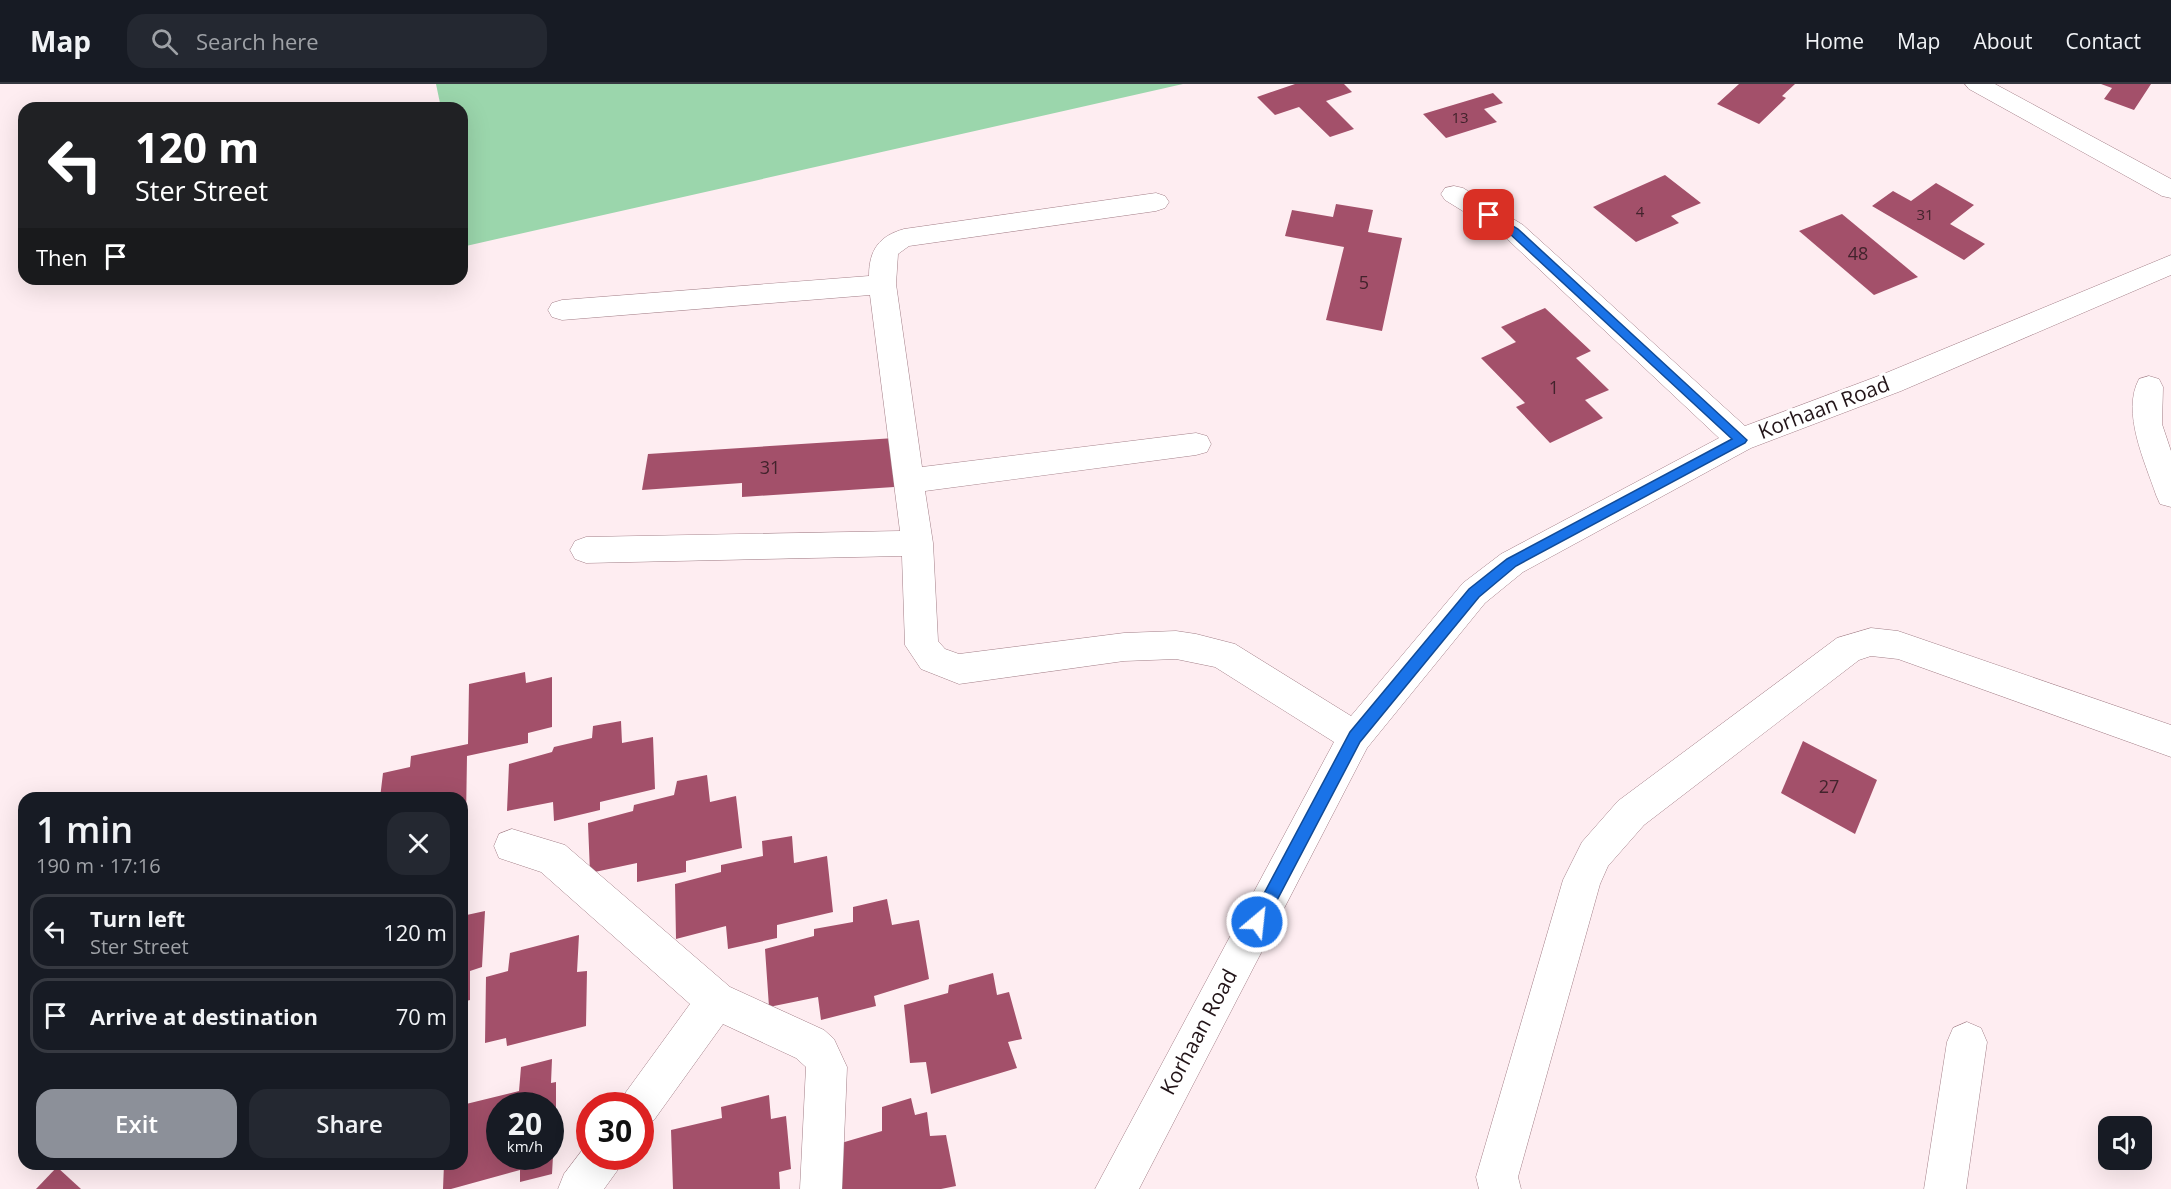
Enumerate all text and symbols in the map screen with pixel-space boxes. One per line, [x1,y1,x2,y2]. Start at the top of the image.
search box [127,14,547,68]
text: Map [30,22,91,60]
icon: search [148,25,181,58]
text: Search here [196,26,319,56]
text: Home [1805,27,1864,55]
text: Map [1897,27,1940,55]
text: About [1973,27,2033,55]
text: Contact [2066,27,2141,55]
house number: 13 [1451,107,1469,127]
text: 120 m [135,118,259,175]
icon: left [36,126,114,204]
text: Ster Street [135,172,268,209]
pin [1463,189,1514,240]
icon: arrive [1472,198,1505,231]
house number: 4 [1636,201,1645,221]
house number: 31 [1916,204,1934,224]
icon: arrive [99,240,132,273]
house number: 48 [1848,241,1868,265]
text: Then [36,242,87,272]
house number: 5 [1359,270,1369,294]
street label: Korhaan Road [1754,369,1893,445]
house number: 1 [1549,375,1559,399]
house number: 31 [760,455,780,479]
house number: 27 [1819,774,1839,798]
text: 1 min [36,805,133,854]
button: close [387,812,450,875]
text: 190 m · 17:16 [36,852,161,879]
position arrow [1225,890,1289,954]
text: Turn left [90,903,185,933]
icon: left [39,915,72,948]
text: 120 m [383,917,447,947]
text: Ster Street [90,933,189,960]
street label: Korhaan Road [1153,964,1243,1099]
icon: arrive [39,999,72,1032]
text: Arrive at destination [90,1001,318,1031]
text: 70 m [396,1001,447,1031]
button: Exit [36,1089,237,1158]
button: Share [249,1089,450,1158]
speed limit sign: 30 [576,1092,654,1170]
text: 20 [508,1103,542,1144]
map controls [2098,1116,2152,1170]
button: sound [2098,1116,2152,1170]
text: km/h [507,1136,543,1156]

